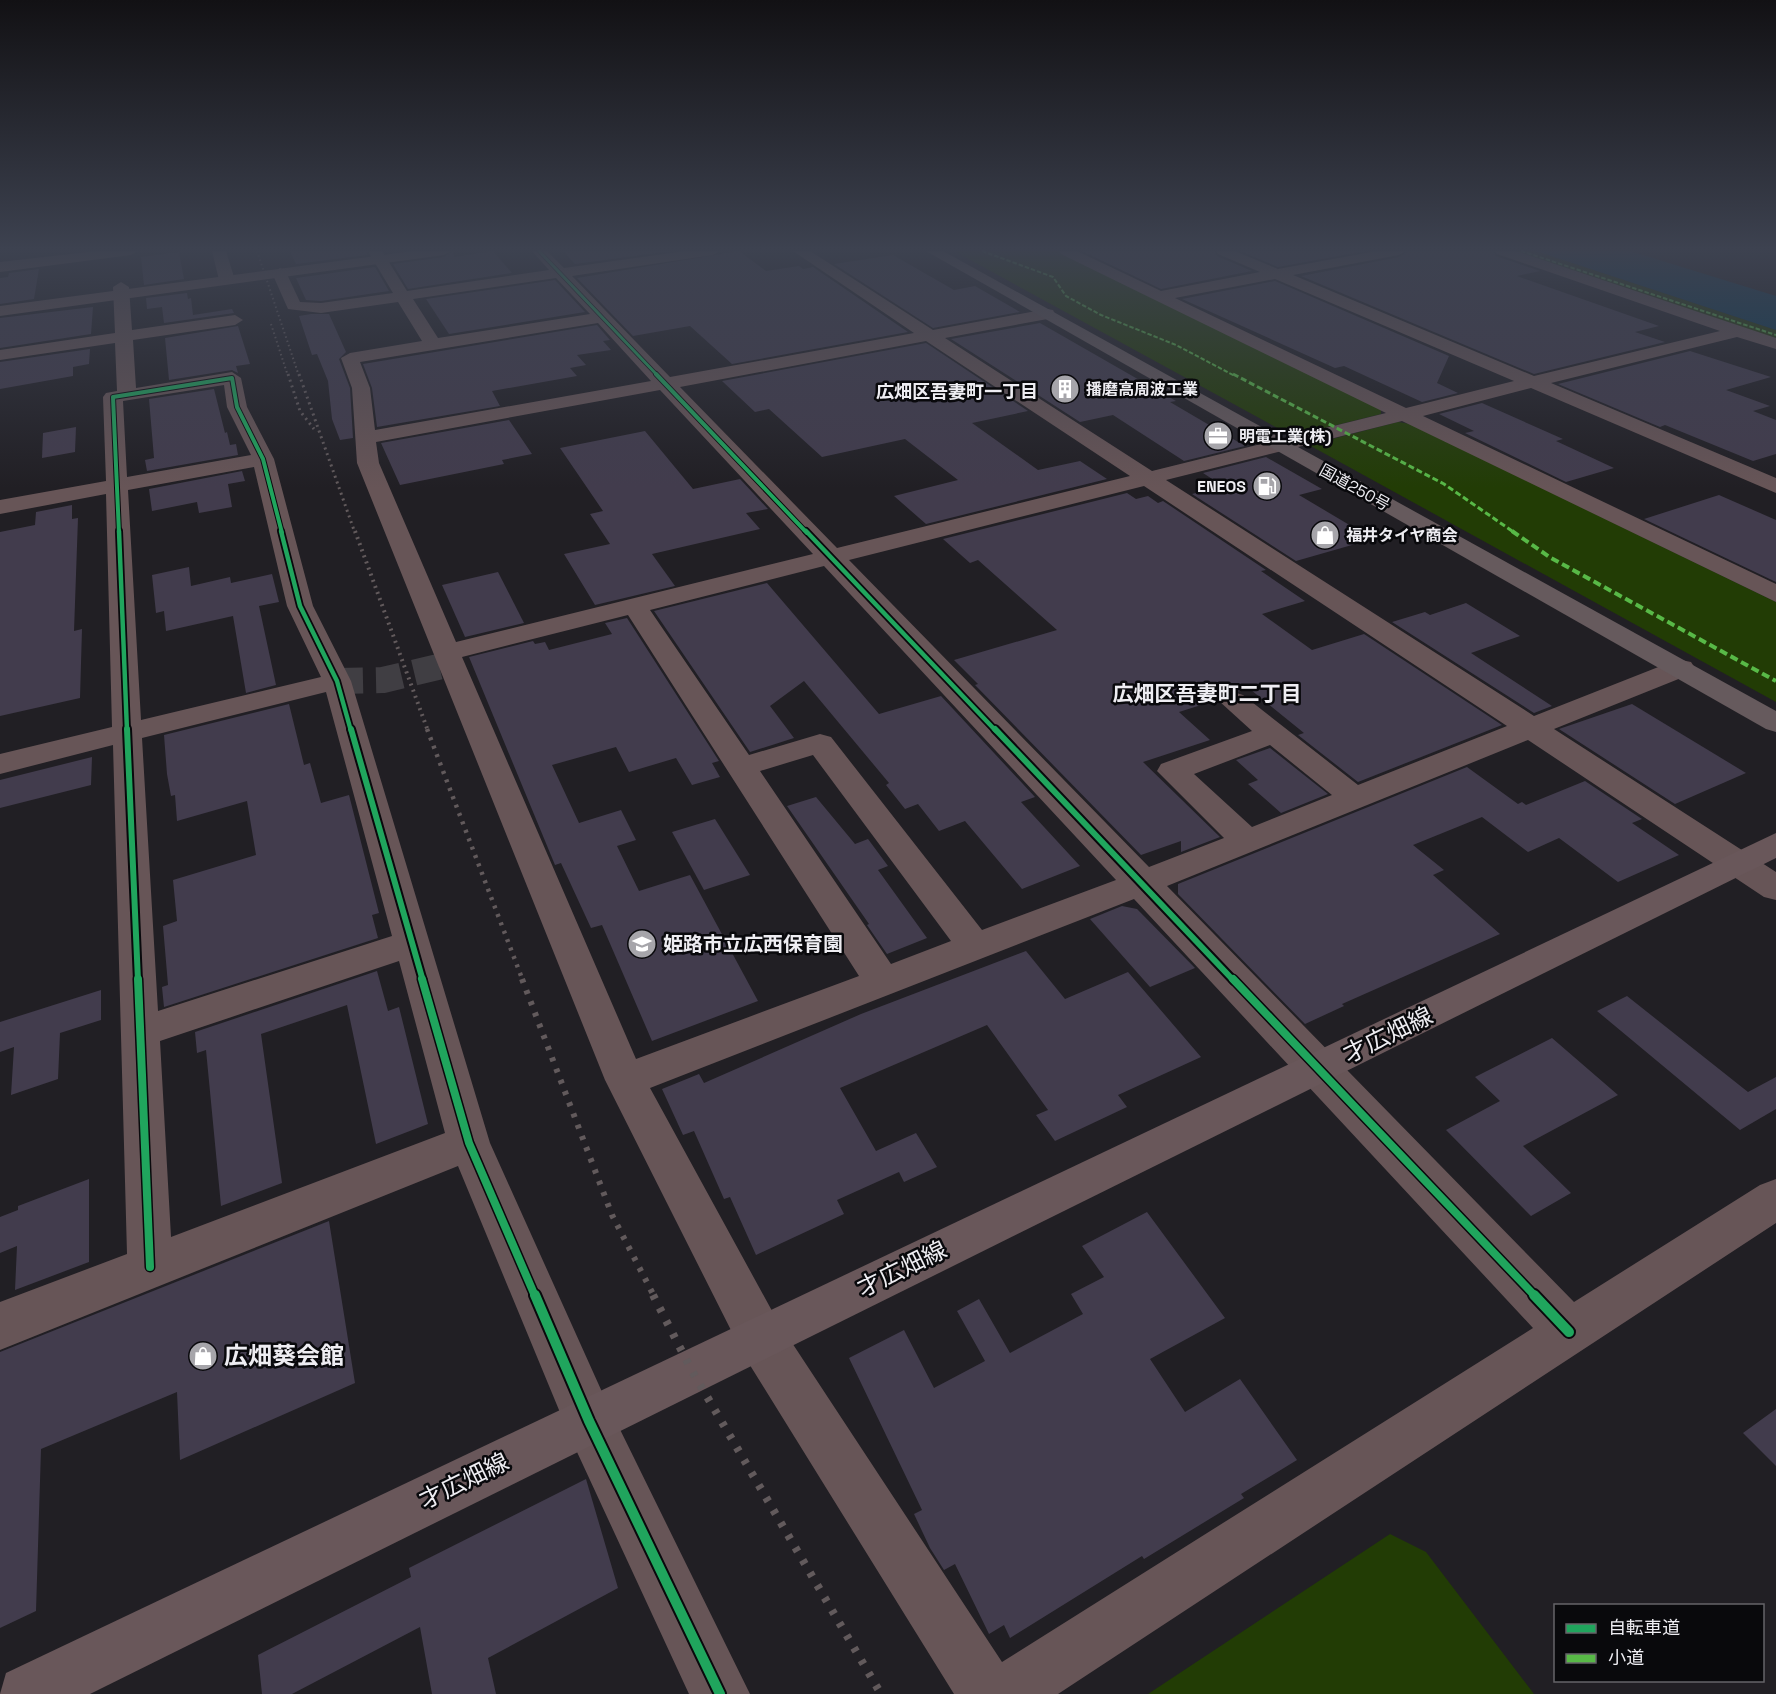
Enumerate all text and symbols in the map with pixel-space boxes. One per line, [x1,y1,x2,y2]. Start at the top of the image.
building icon: 播磨高周波工業 [1049,373,1081,405]
place label: 播磨高周波工業 [1086,379,1198,400]
district label: 広畑区吾妻町一丁目 [876,380,1038,403]
office icon: 明電工業(株) [1202,420,1234,452]
place label: 明電工業(株) [1239,426,1332,447]
street label: 国道250号 [1316,459,1394,515]
fuel station icon: ENEOS [1251,470,1283,502]
place label: ENEOS [1197,476,1246,497]
shop icon: 福井タイヤ商会 [1309,519,1341,551]
place label: 福井タイヤ商会 [1346,525,1458,546]
district label: 広畑区吾妻町二丁目 [1113,680,1302,707]
school or university icon: 姫路市立広西保育園 [626,928,658,960]
place label: 姫路市立広西保育園 [663,931,843,957]
street label: 才広畑線 [1338,1000,1438,1070]
street label: 才広畑線 [852,1234,952,1304]
shop icon: 広畑葵会館 [187,1340,219,1372]
place label: 広畑葵会館 [224,1340,344,1371]
street label: 才広畑線 [414,1446,514,1516]
legend [1554,1604,1764,1682]
text: 自転車道 [1608,1616,1680,1639]
text: 小道 [1608,1646,1644,1669]

